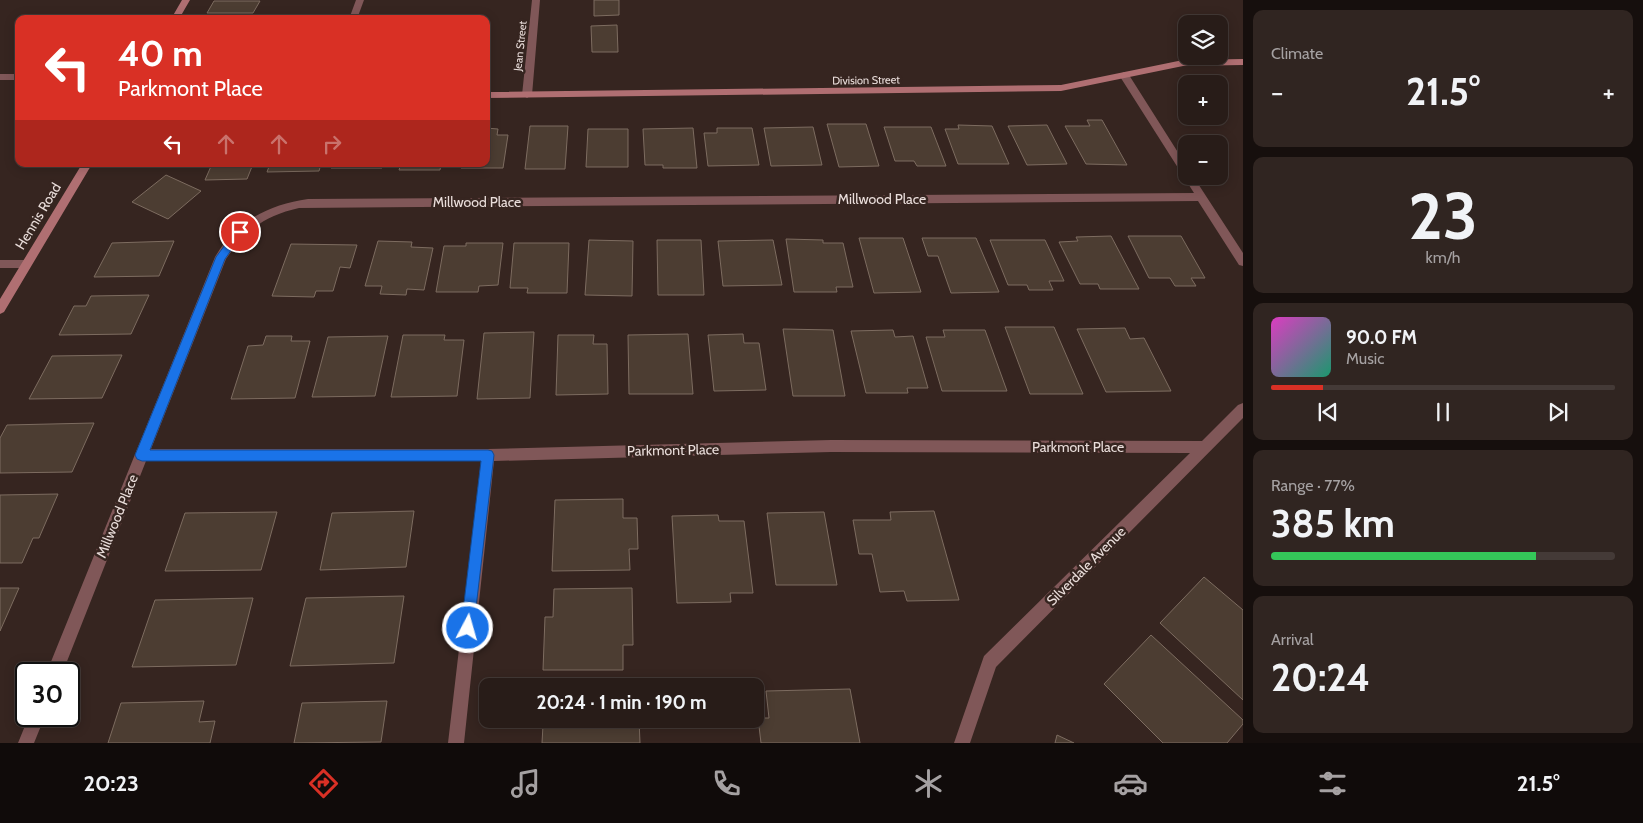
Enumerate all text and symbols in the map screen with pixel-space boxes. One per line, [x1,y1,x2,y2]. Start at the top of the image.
map controls [1178,15,1228,185]
button: layers [1178,15,1228,65]
street label: Jean Street [510,20,530,73]
text: 40 m [118,32,203,75]
icon: left [35,35,100,100]
text: Climate [1271,44,1323,63]
text: 21.5° [1406,68,1480,115]
street label: Division Street [832,72,900,88]
text: Parkmont Place [118,75,263,102]
button: + [1178,75,1228,125]
text: − [1271,75,1283,109]
text: + [1603,75,1615,109]
icon: left [159,130,187,158]
icon: ahead [212,130,240,158]
icon: ahead [265,130,293,158]
icon: right [318,130,346,158]
button: − [1178,135,1228,185]
text: 23 [1408,176,1478,255]
street label: Hennis Road [11,179,65,253]
street label: Millwood Place [838,190,926,208]
street label: Millwood Place [433,193,521,211]
pin [219,211,261,253]
icon: arrive [226,218,254,246]
text: km/h [1425,248,1461,267]
text: 90.0 FM [1346,326,1417,349]
text: Music [1346,349,1384,368]
icon: previous [1314,398,1342,426]
icon: pause [1429,398,1457,426]
icon: next [1544,398,1572,426]
street label: Parkmont Place [1032,438,1124,456]
street label: Parkmont Place [627,440,719,460]
street label: Millwood Place [92,472,142,560]
text: Range · 77% [1271,476,1355,495]
text: 385 km [1271,500,1395,547]
street label: Silverdale Avenue [1043,523,1129,609]
position arrow [441,601,493,653]
text: Arrival [1271,630,1314,649]
text: 20:24 [1271,654,1370,701]
speed limit sign: 30 [15,662,80,727]
text: 20:24 · 1 min · 190 m [536,691,707,714]
icon: directions [306,766,341,801]
icon: music [508,766,543,801]
icon: phone [709,766,744,801]
icon: climate [911,766,946,801]
icon: car [1113,766,1148,801]
icon: filters [1315,766,1350,801]
text: 20:23 [83,770,139,797]
text: 21.5° [1517,770,1560,797]

